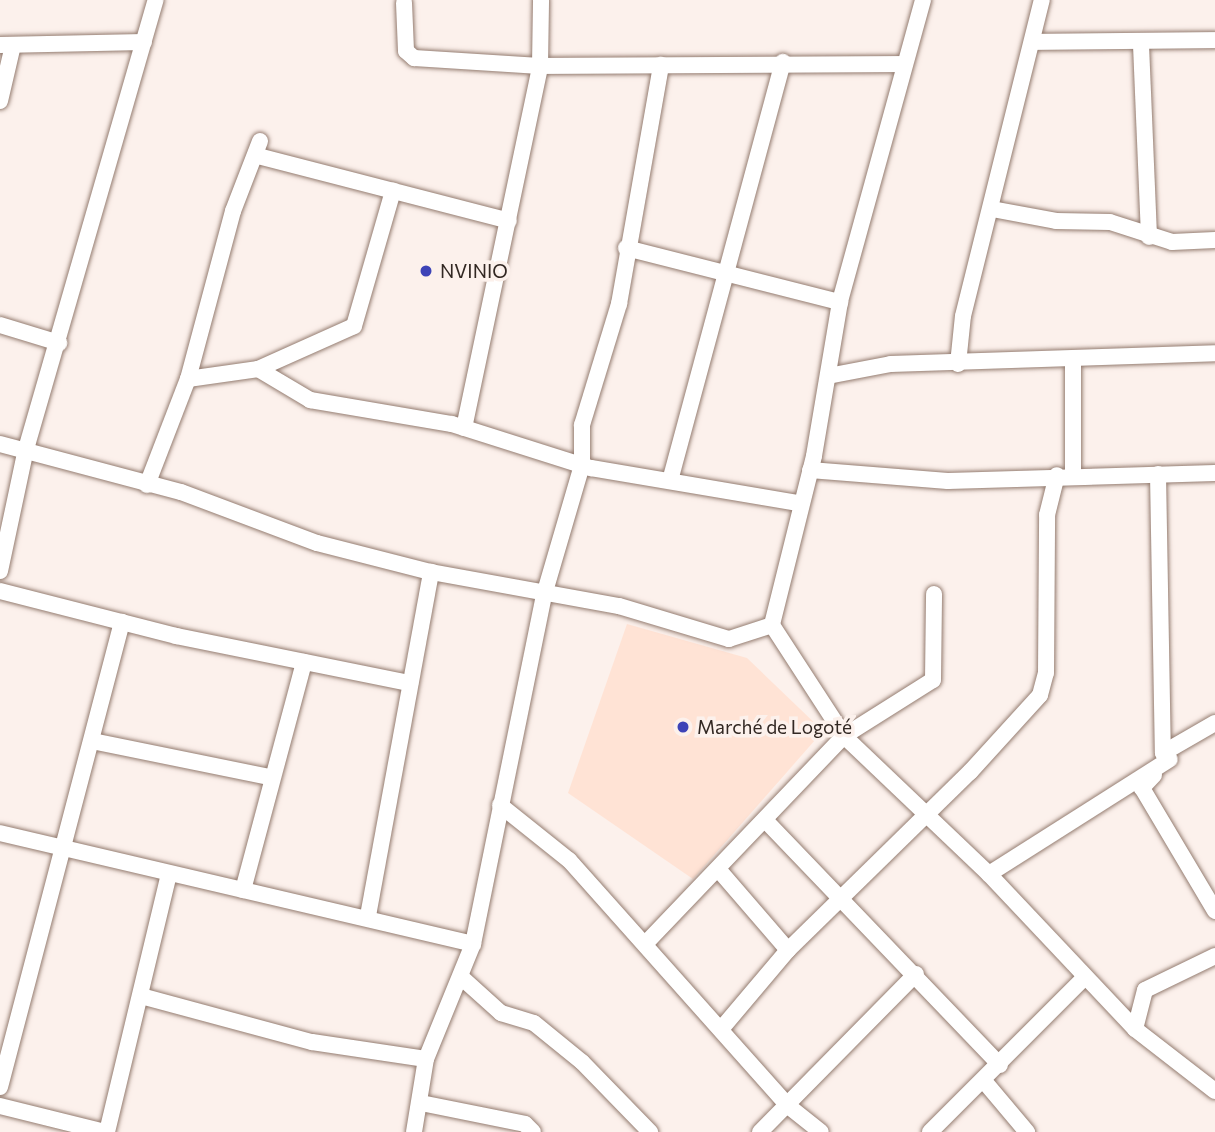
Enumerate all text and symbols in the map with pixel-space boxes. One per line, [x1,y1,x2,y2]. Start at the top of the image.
place label: NVINIO [440,260,508,282]
marker: NVINIO [418,263,434,279]
place label: Marché de Logoté [697,716,852,738]
marker: Marché de Logoté [675,719,691,735]

